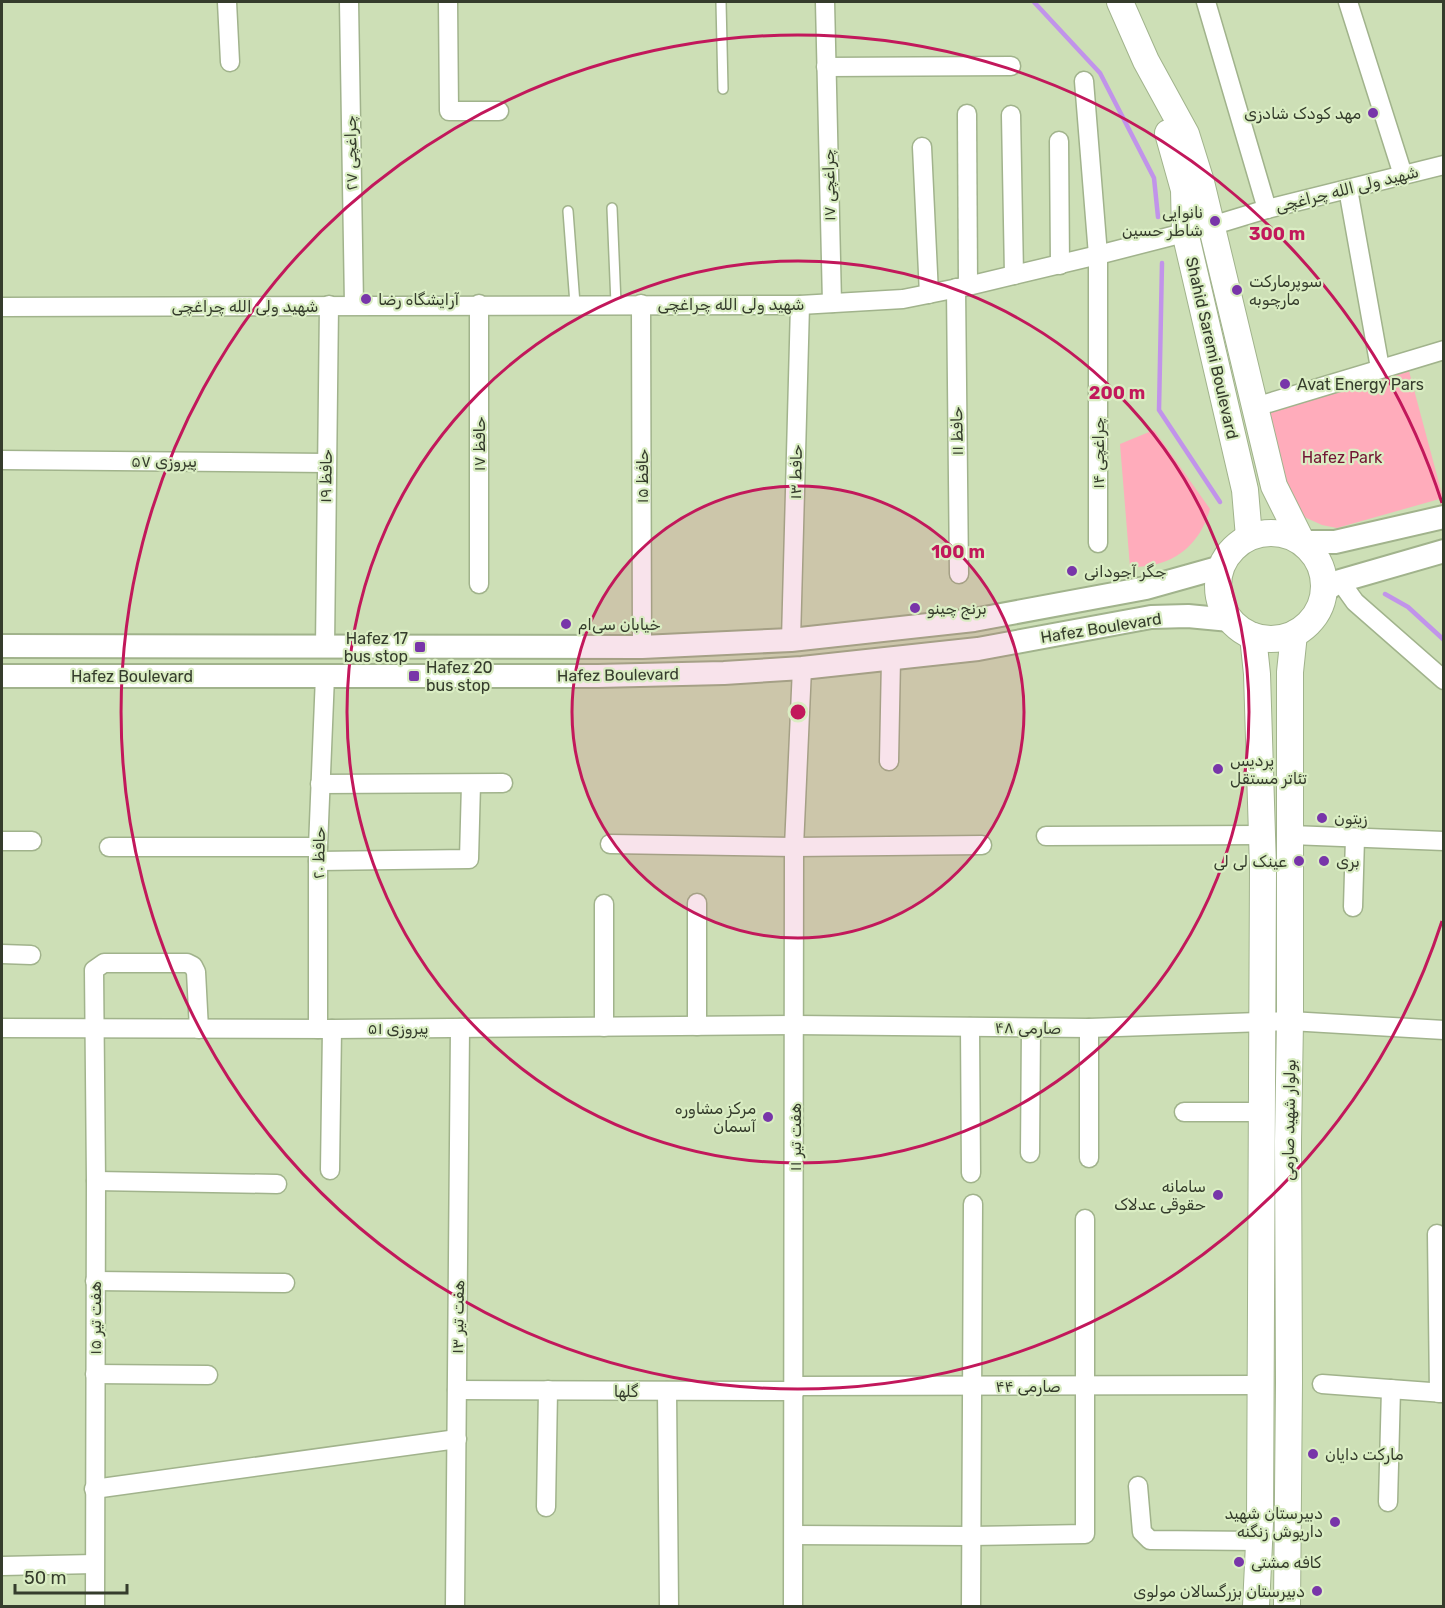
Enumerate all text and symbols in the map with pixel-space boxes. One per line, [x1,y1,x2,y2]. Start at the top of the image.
place label: مهد کودک شادزی [1244,104,1361,124]
marker: مهد کودک شادزی [1366,106,1380,120]
street label: چراغچی ۲۷ [341,115,362,191]
street label: چراغچی ۱۷ [819,149,840,221]
street label: شهید ولی الله چراغچی [1273,162,1421,217]
place label: نانوایی شاطر حسین [1122,203,1203,241]
marker: نانوایی شاطر حسین [1208,214,1222,228]
text: 300 m [1249,223,1305,245]
street label: Shahid Saremi Boulevard [1182,255,1242,441]
place label: سوپرمارکت مارچوبه [1249,272,1322,310]
marker: سوپرمارکت مارچوبه [1230,283,1244,297]
place label: آرایشگاه رضا [378,290,459,310]
marker: آرایشگاه رضا [359,292,373,306]
street label: شهید ولی الله چراغچی [658,295,804,315]
street label: شهید ولی الله چراغچی [172,297,318,317]
place label: Avat Energy Pars [1297,375,1424,394]
marker: Avat Energy Pars [1278,377,1292,391]
text: 200 m [1089,382,1145,404]
street label: حافظ ۱۱ [947,406,967,456]
street label: حافظ ۱۷ [470,417,489,471]
street label: چراغچی ۱۴ [1089,417,1109,489]
street label: حافط ۱۳ [786,444,806,500]
park label: Hafez Park [1302,448,1383,467]
street label: حافظ ۱۹ [316,449,336,503]
street label: حافظ ۱۵ [633,449,652,503]
street label: پیروزی ۵۷ [131,452,197,472]
text: 100 m [931,541,985,563]
place label: جگر آجودانی [1084,562,1167,582]
marker: جگر آجودانی [1065,564,1079,578]
place label: برنج چینو [927,599,987,620]
marker: برنج چینو [908,601,922,615]
street label: Hafez Boulevard [1039,609,1163,647]
place label: خیابان سی‌ام [578,615,661,635]
marker: خیابان سی‌ام [559,617,573,631]
place label: Hafez 17 bus stop [344,629,408,666]
marker: Hafez 17 bus stop [413,640,427,654]
place label: Hafez 20 bus stop [426,658,493,695]
street label: Hafez Boulevard [557,664,679,686]
street label: Hafez Boulevard [71,667,193,686]
marker: Hafez 20 bus stop [407,669,421,683]
centre of rings [788,702,808,722]
place label: پردیس تئاتر مستقل [1230,751,1307,789]
marker: پردیس تئاتر مستقل [1211,762,1225,776]
place label: زیتون [1334,809,1368,829]
marker: زیتون [1315,811,1329,825]
street label: حافظ ۲۰ [309,827,329,879]
place label: عینک لی لی [1214,852,1287,871]
place label: بری [1336,852,1360,872]
marker: عینک لی لی [1292,854,1306,868]
marker: بری [1317,854,1331,868]
street label: صارمی ۴۸ [995,1018,1061,1039]
street label: پیروزی ۵۱ [368,1019,428,1039]
street label: بولوار شهید صارمی [1278,1059,1301,1181]
place label: مرکز مشاوره آسمان [675,1099,756,1136]
street label: هفت تیر ۱۱ [786,1103,806,1171]
marker: مرکز مشاوره آسمان [761,1110,775,1124]
place label: سامانه حقوقی عدلاک [1114,1177,1206,1215]
marker: سامانه حقوقی عدلاک [1211,1188,1225,1202]
street label: هفت تیر ۱۳ [448,1280,469,1354]
street label: هفت تیر ۱۵ [86,1281,106,1355]
street label: صارمی ۴۴ [996,1377,1061,1397]
street label: گلها [614,1382,639,1402]
place label: مارکت دایان [1325,1445,1404,1465]
marker: مارکت دایان [1306,1447,1320,1461]
place label: دبیرستان شهید داریوش زنگنه [1224,1504,1323,1542]
marker: دبیرستان شهید داریوش زنگنه [1328,1515,1342,1529]
place label: کافه مشتی [1251,1553,1322,1572]
marker: کافه مشتی [1232,1555,1246,1569]
scale bar [15,1557,128,1595]
text: 50 m [24,1567,67,1589]
place label: دبیرستان بزرگسالان مولوی [1133,1582,1305,1602]
marker: دبیرستان بزرگسالان مولوی [1310,1584,1324,1598]

